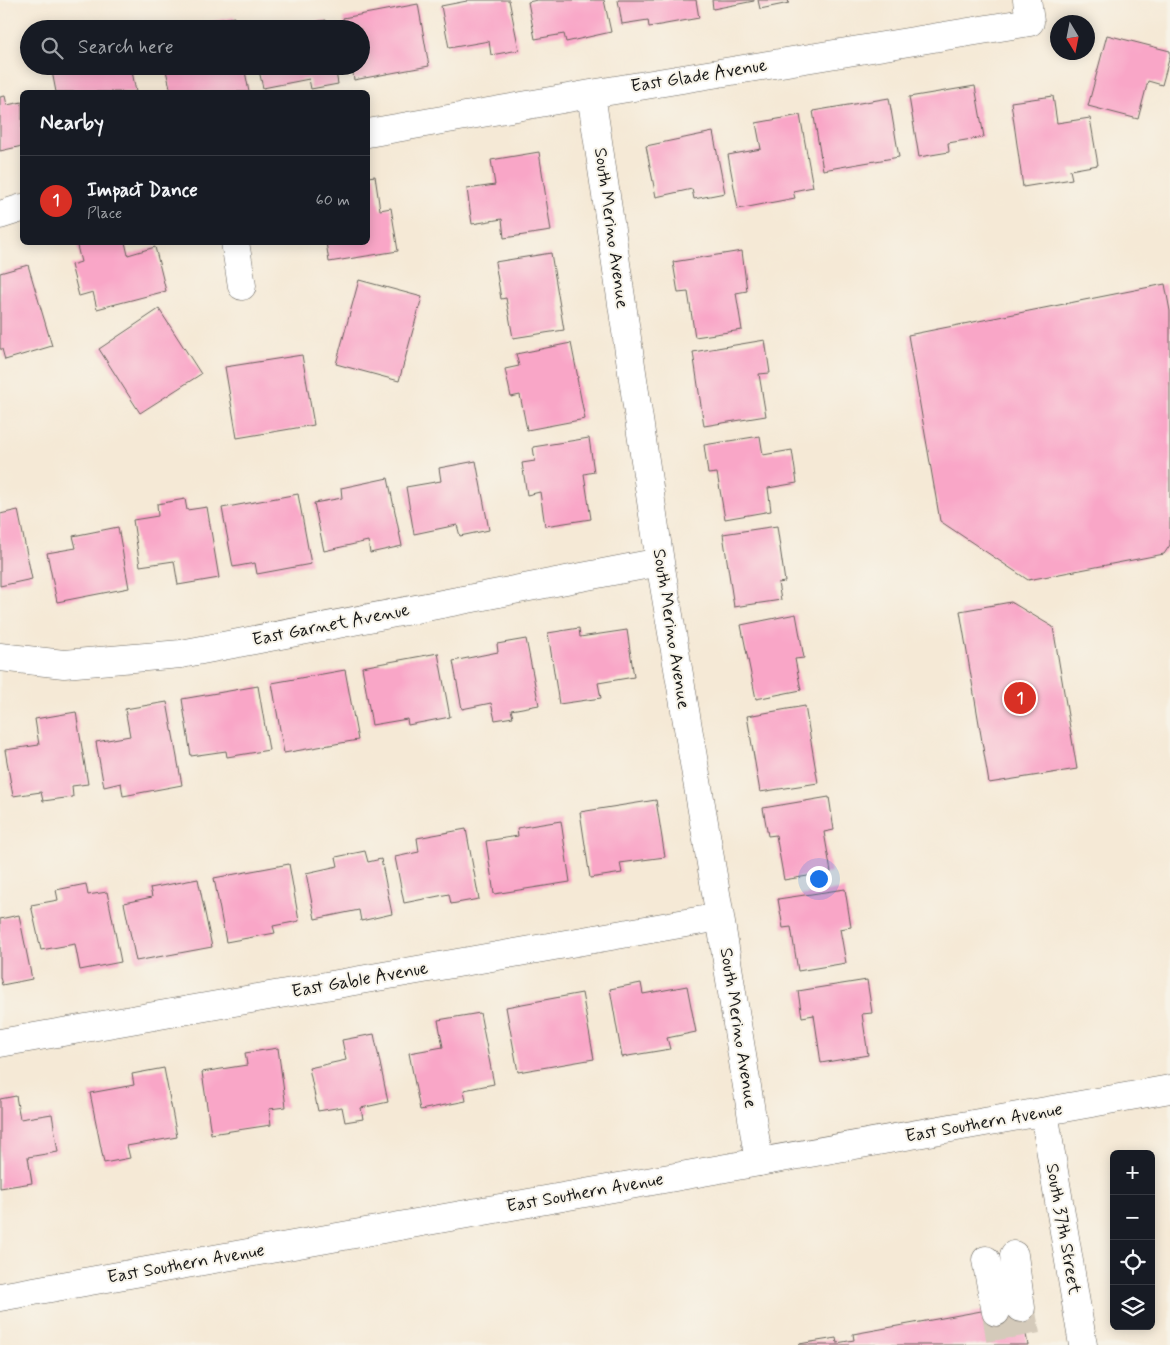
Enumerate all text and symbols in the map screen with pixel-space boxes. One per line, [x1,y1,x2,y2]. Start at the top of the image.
north arrow [1050,15,1095,60]
search box [20,20,370,75]
icon: search [38,34,66,62]
text: Search here [78,35,174,60]
street label: East Glade Avenue [629,53,769,99]
text: Nearby [40,109,104,137]
street label: South Merino Avenue [588,146,634,310]
text: Impact Dance [87,178,198,203]
text: 1 [52,190,60,211]
text: 60 m [316,190,350,211]
text: Place [87,203,122,224]
street label: South Merino Avenue [646,547,696,711]
street label: East Garnet Avenue [250,598,412,652]
pin: 1 [1004,679,1036,717]
your location [806,866,832,892]
street label: South Merino Avenue [713,946,763,1110]
street label: East Gable Avenue [290,956,430,1004]
street label: East Southern Avenue [903,1097,1065,1149]
map controls [1110,1150,1155,1330]
button: + [1110,1150,1155,1195]
street label: South 37th Street [1040,1162,1086,1297]
street label: East Southern Avenue [504,1167,666,1219]
button: − [1110,1195,1155,1240]
street label: East Southern Avenue [105,1238,267,1290]
button: locate [1110,1240,1155,1285]
button: layers [1110,1285,1155,1330]

